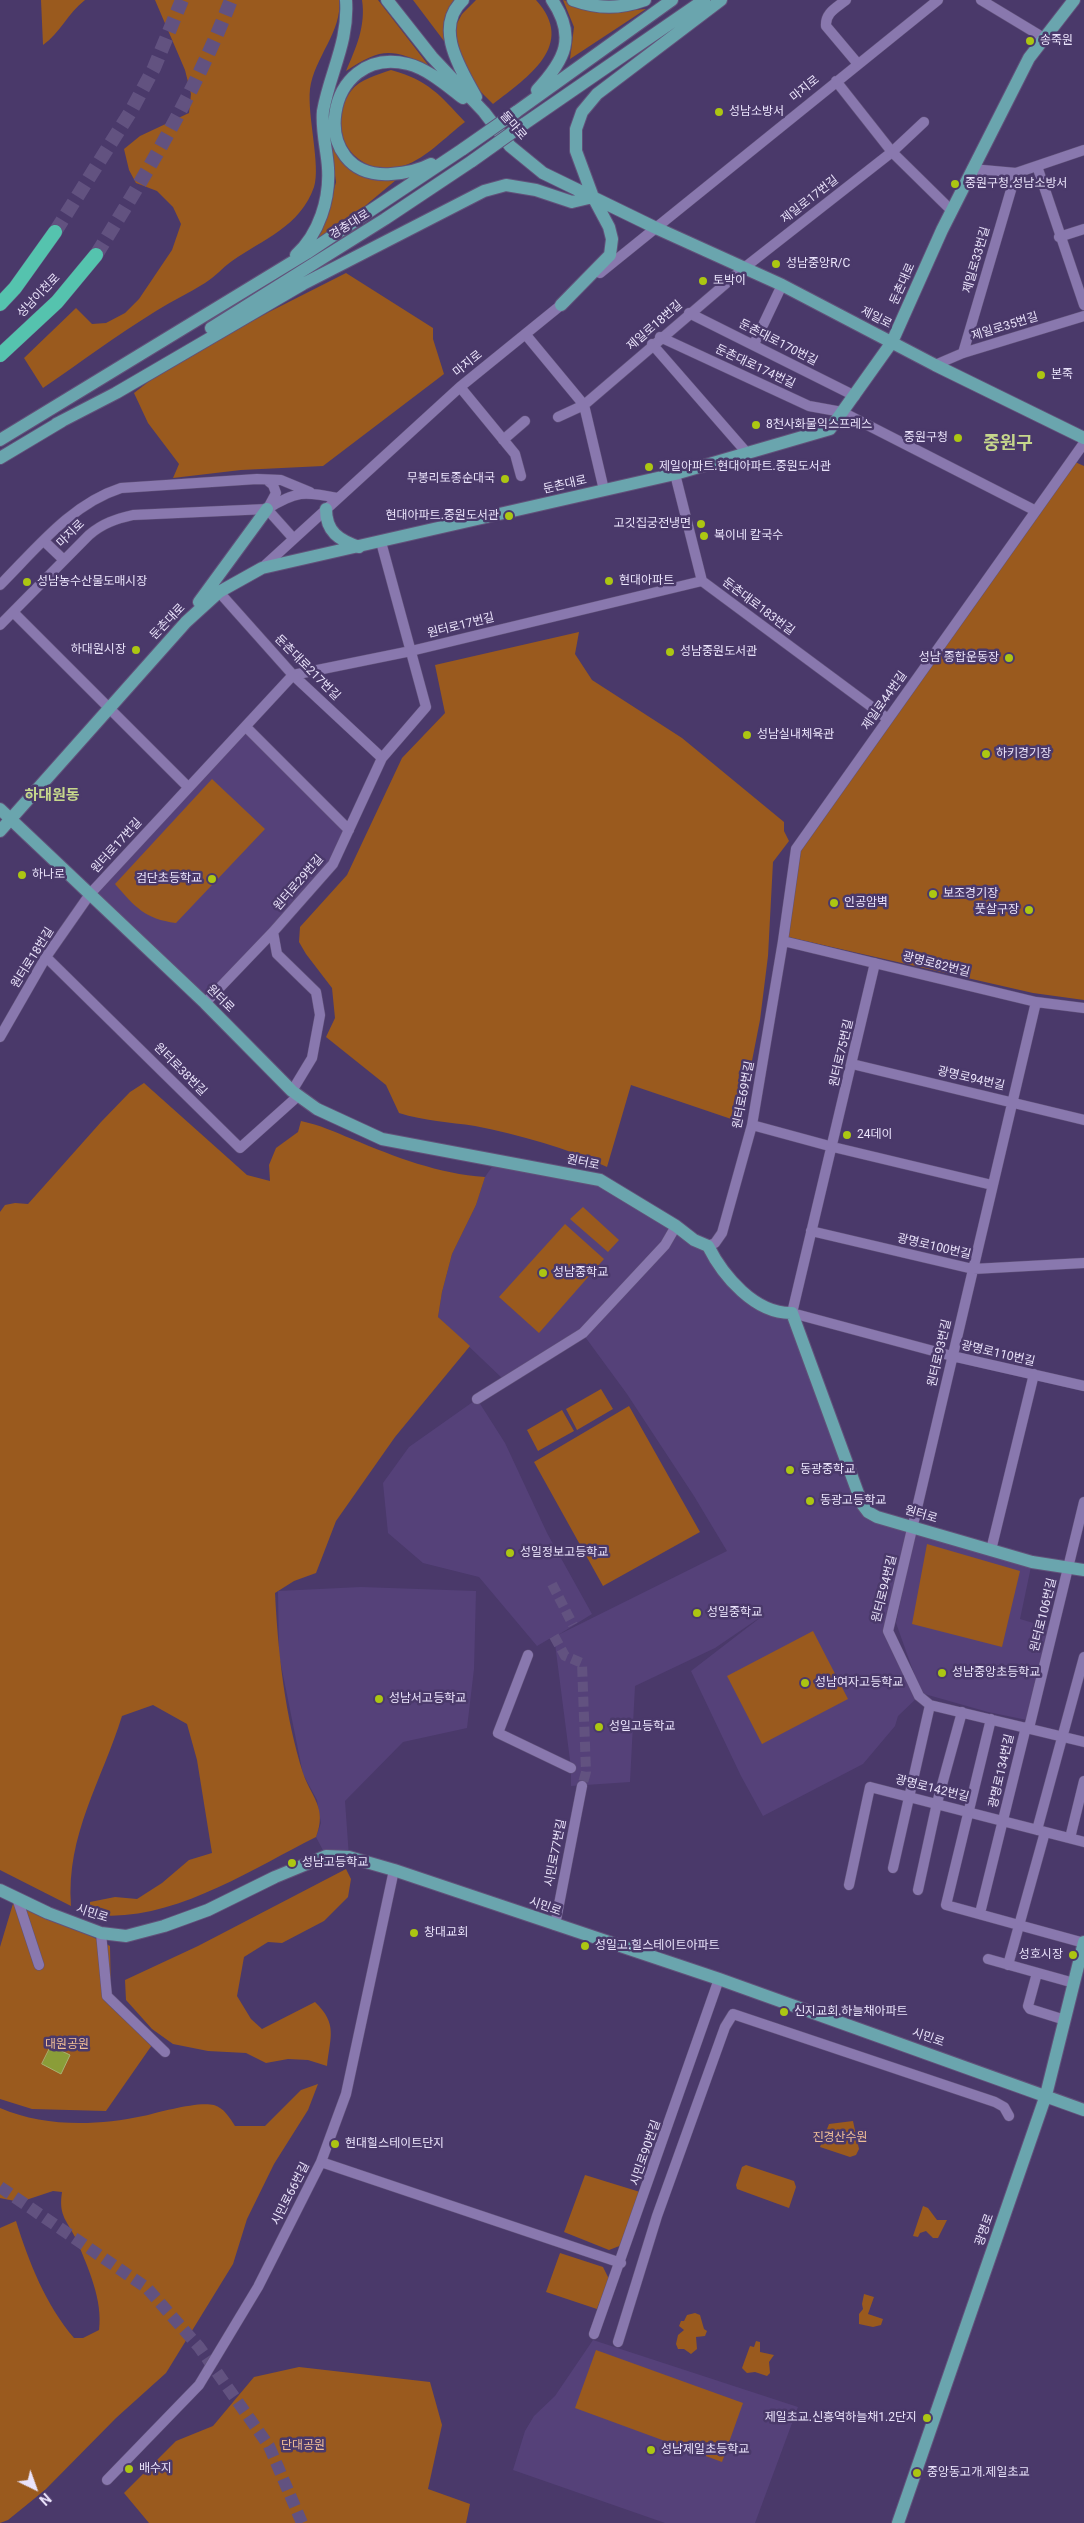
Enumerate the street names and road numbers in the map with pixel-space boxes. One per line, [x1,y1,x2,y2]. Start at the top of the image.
street label: 마지로 [788,73,822,105]
street label: 돌마로 [497,109,529,143]
street label: 제일로17번길 [779,173,841,227]
street label: 경충대로 [327,207,373,243]
street label: 제일로33번길 [961,225,993,295]
street label: 둔촌대로 [887,261,919,307]
street label: 성남이천로 [15,271,63,321]
street label: 제일로18번길 [624,298,686,354]
street label: 제일로 [858,304,894,332]
street label: 제일로35번길 [970,310,1040,344]
street label: 둔촌대로170번길 [736,317,820,369]
street label: 둔촌대로174번길 [713,342,797,392]
street label: 마지로 [451,348,485,380]
street label: 둔촌대로 [542,473,588,497]
street label: 마지로 [54,517,88,551]
street label: 둔촌대로183번길 [719,575,797,639]
street label: 둔촌대로 [147,601,189,643]
street label: 원터로17번길 [426,611,496,641]
street label: 둔촌대로217번길 [271,632,343,704]
street label: 제일로44번길 [859,669,911,733]
street label: 원터로17번길 [89,816,145,876]
street label: 원터로29번길 [271,852,327,914]
street label: 원터로18번길 [9,925,57,991]
street label: 광명로82번길 [901,950,971,980]
street label: 원터로 [203,982,237,1016]
street label: 원터로75번길 [827,1018,857,1088]
street label: 원터로38번길 [151,1041,209,1099]
street label: 원터로69번길 [730,1060,758,1130]
street label: 광명로94번길 [936,1064,1006,1094]
street label: 원터로 [565,1153,601,1173]
street label: 광명로100번길 [896,1232,972,1262]
street label: 원터로93번길 [925,1318,955,1388]
street label: 광명로110번길 [960,1339,1036,1369]
street label: 원터로 [903,1504,939,1526]
street label: 원터로94번길 [870,1554,900,1624]
street label: 원터로106번길 [1028,1577,1060,1653]
street label: 광명로134번길 [987,1733,1017,1809]
street label: 광명로142번길 [894,1773,970,1805]
street label: 시민로77번길 [542,1818,570,1888]
street label: 시민로 [527,1895,563,1919]
street label: 시민로 [74,1902,110,1926]
street label: 시민로 [910,2026,946,2050]
street label: 시민로90번길 [628,2118,664,2188]
street label: 시민로66번길 [269,2160,313,2228]
street label: 광명로 [973,2212,997,2248]

